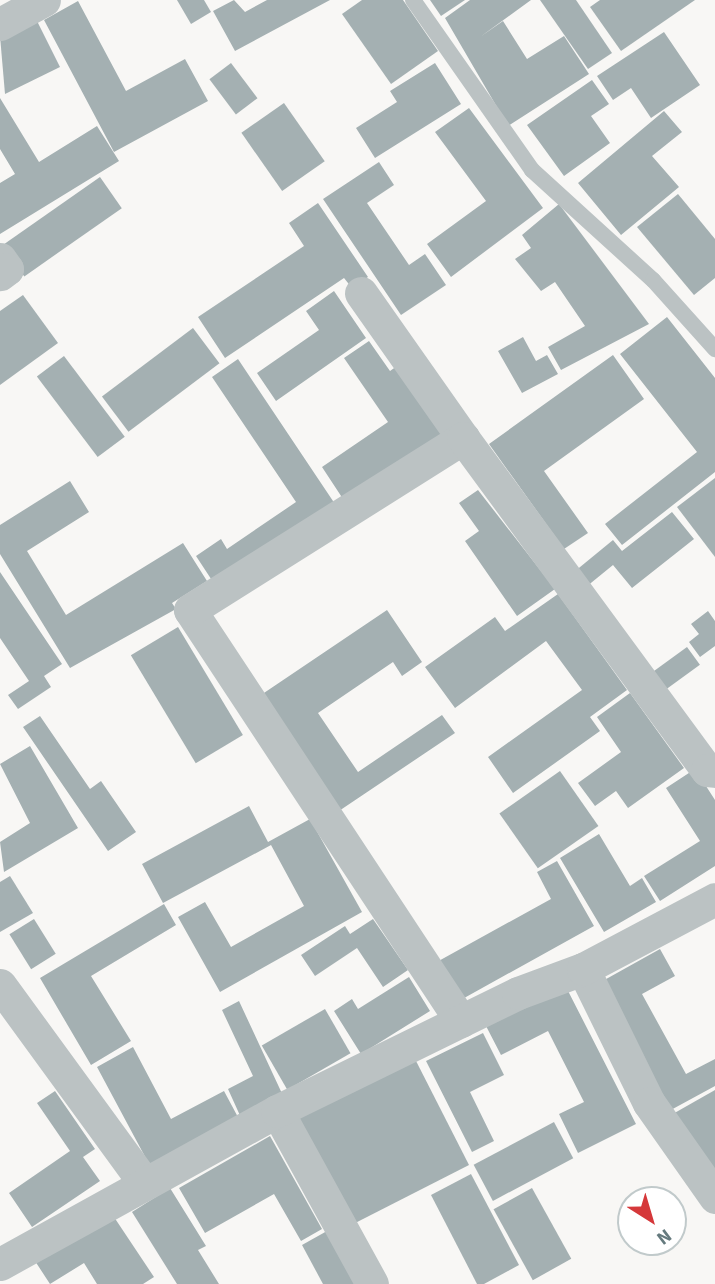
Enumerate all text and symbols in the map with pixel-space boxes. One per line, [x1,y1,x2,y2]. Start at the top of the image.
north arrow [617,1186,687,1256]
text: N [651,1222,677,1251]

